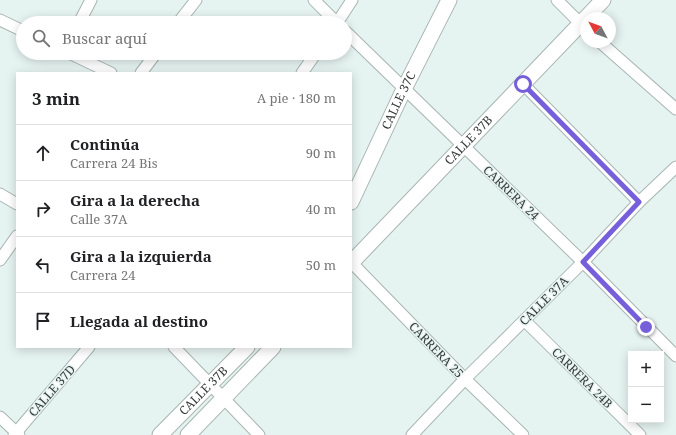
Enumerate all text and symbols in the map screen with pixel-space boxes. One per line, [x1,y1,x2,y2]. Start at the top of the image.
north arrow [580,12,616,48]
search box [16,16,352,60]
icon: search [30,27,52,49]
text: Buscar aquí [62,28,147,48]
street label: CALLE 37C [377,69,419,132]
route start [514,75,532,93]
text: 3 min [32,87,80,110]
text: A pie · 180 m [257,89,336,107]
street label: CALLE 37B [440,111,496,168]
text: Continúa [70,134,140,154]
icon: ahead [32,142,54,164]
text: 90 m [306,144,336,162]
text: Carrera 24 Bis [70,154,158,172]
street label: CARRERA 24 [480,162,543,224]
text: Gira a la derecha [70,190,200,210]
icon: right [32,198,54,220]
text: 40 m [306,200,336,218]
text: Calle 37A [70,210,127,228]
text: Gira a la izquierda [70,246,212,266]
icon: left [32,254,54,276]
text: 50 m [306,256,336,274]
text: Carrera 24 [70,266,136,284]
street label: CALLE 37A [515,272,572,329]
icon: arrive [32,310,54,332]
text: Llegada al destino [70,311,208,331]
street label: CARRERA 25 [405,318,467,381]
route end [637,318,655,336]
street label: CARRERA 24B [548,343,617,412]
map controls [628,351,664,423]
button: + [628,351,664,387]
street label: CALLE 37D [24,361,79,420]
street label: CALLE 37B [175,362,231,419]
button: − [628,387,664,423]

